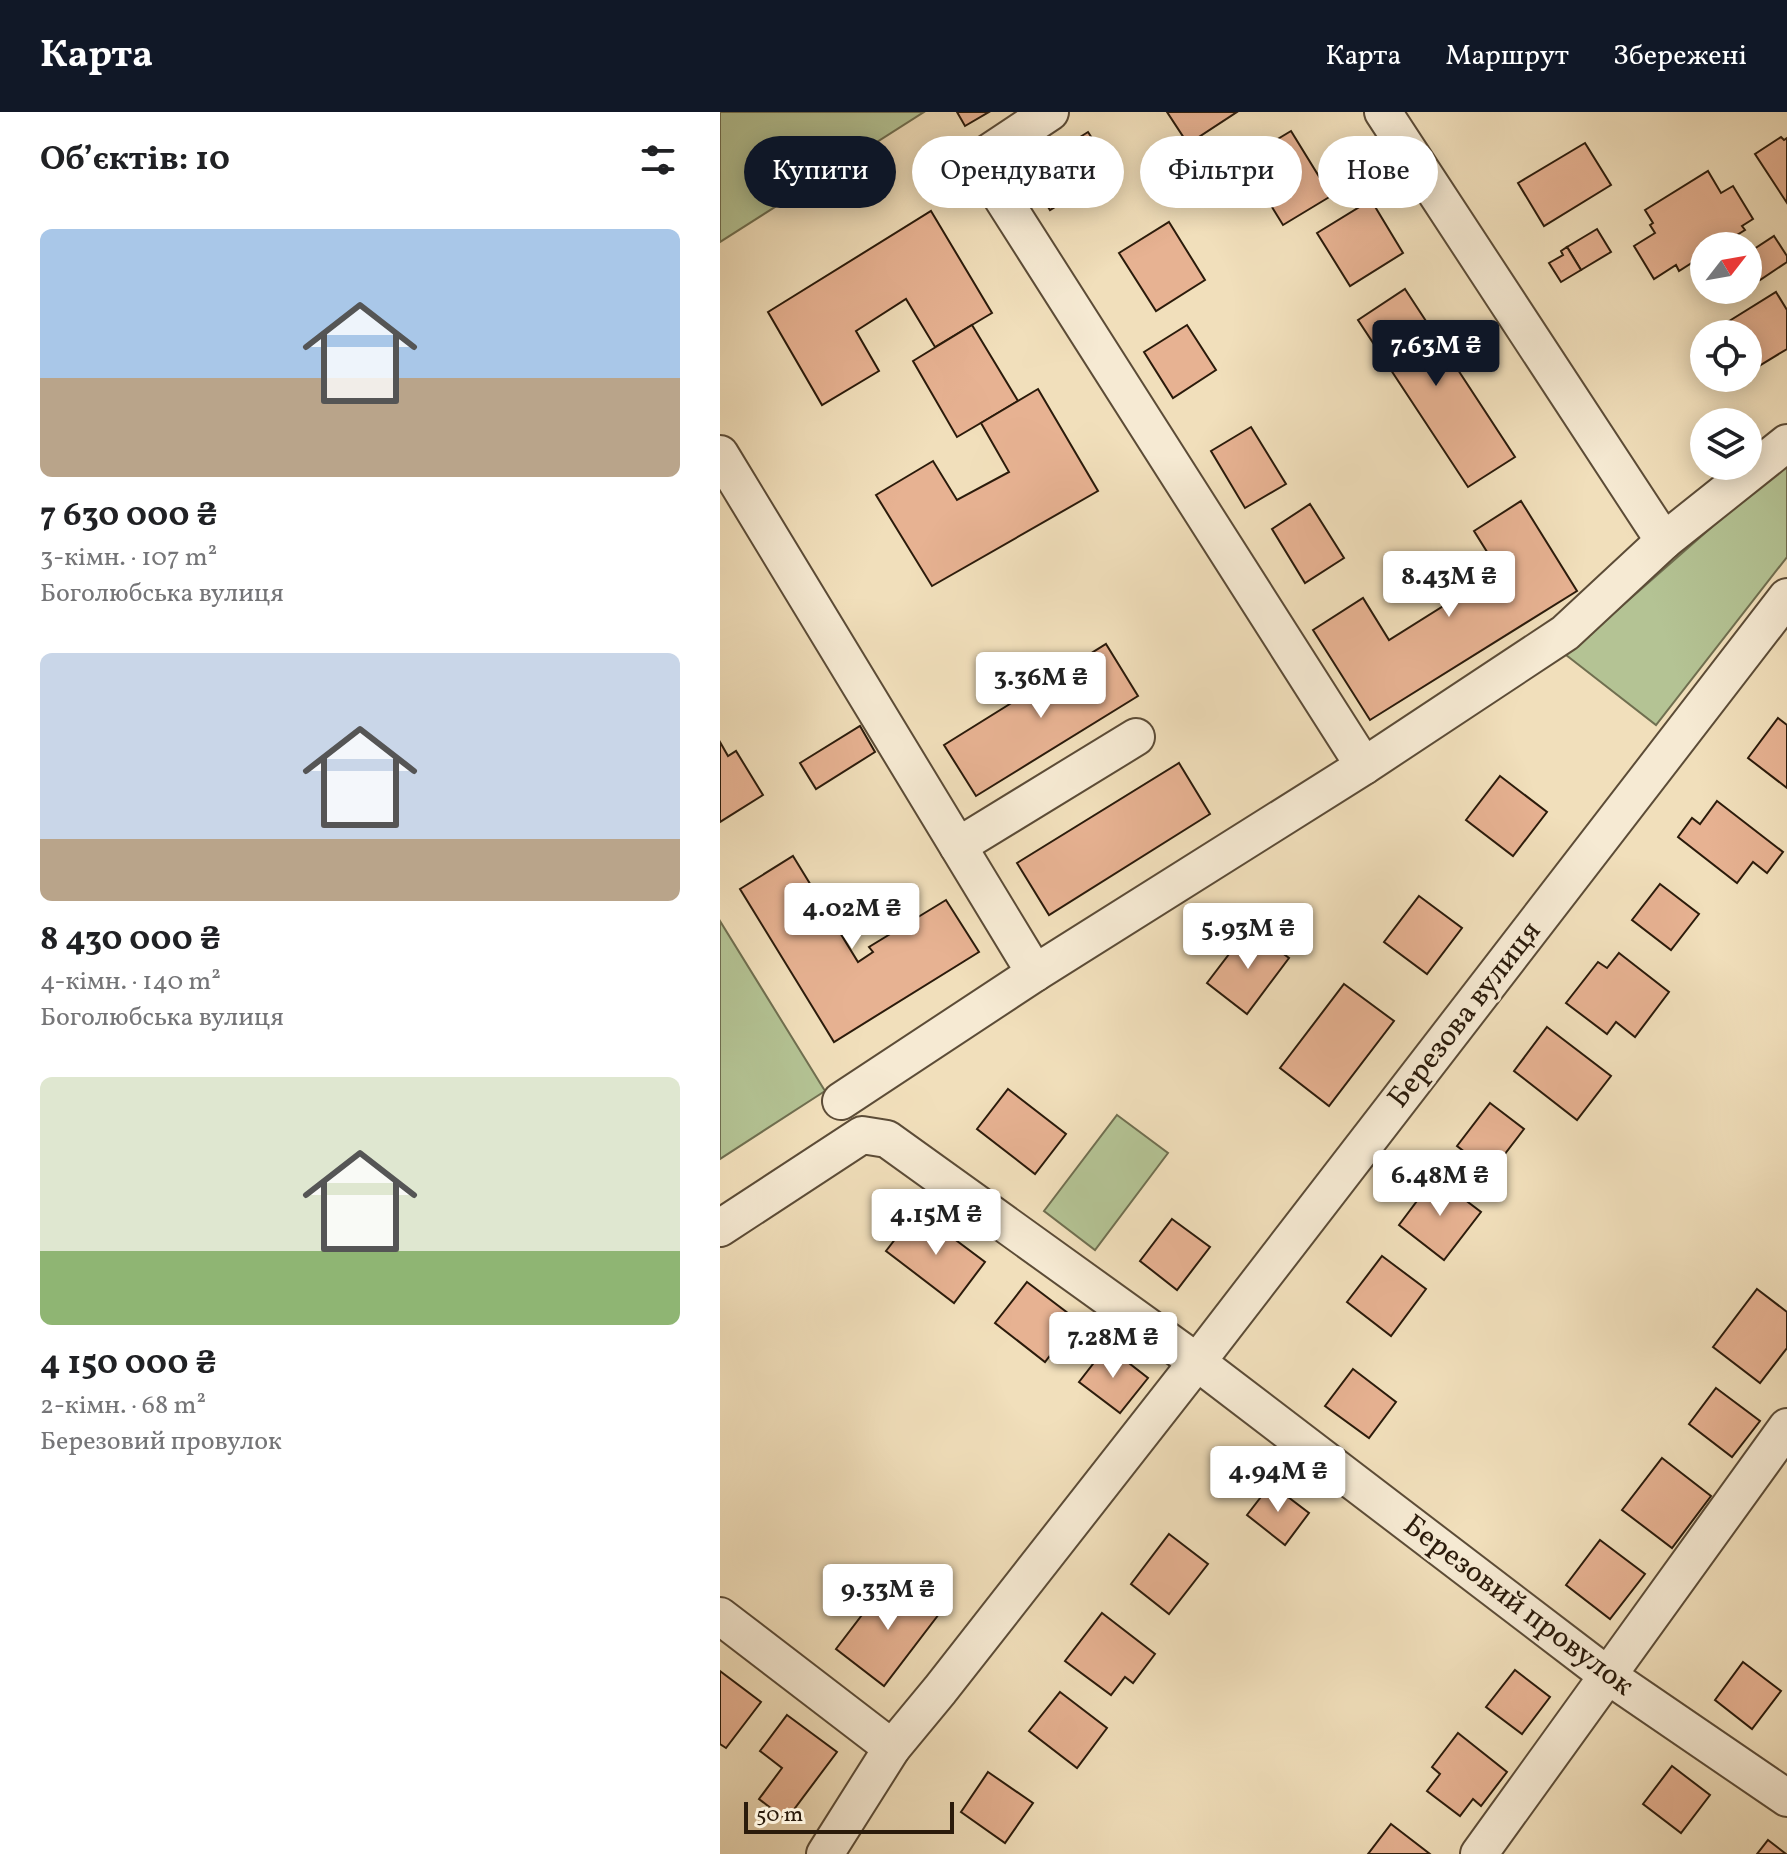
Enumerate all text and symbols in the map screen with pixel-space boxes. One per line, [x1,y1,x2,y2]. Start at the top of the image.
text: Карта [40,30,153,83]
text: Карта [1326,37,1401,76]
text: Маршрут [1445,37,1569,76]
text: Збережені [1613,37,1747,76]
chip: Купити [744,136,896,208]
chip: Орендувати [912,136,1124,208]
chip: Фільтри [1140,136,1302,208]
chip: Нове [1318,136,1438,208]
text: Об’єктів: 10 [40,137,230,184]
icon: filters [636,138,680,182]
north arrow [1690,232,1762,304]
map controls [1690,232,1762,480]
icon: home [288,281,432,425]
pin: 7.63M ₴ [1362,320,1510,388]
button: locate [1690,320,1762,392]
text: 7.63M ₴ [1390,328,1482,364]
button: layers [1690,408,1762,480]
text: 7 630 000 ₴ [40,493,218,540]
text: 3-кімн. · 107 m² [40,540,217,576]
pin: 8.43M ₴ [1375,551,1523,619]
text: 8.43M ₴ [1401,559,1497,595]
text: Боголюбська вулиця [40,576,284,612]
pin: 3.36M ₴ [967,652,1115,720]
text: 3.36M ₴ [994,660,1088,696]
icon: home [288,705,432,849]
pin: 4.02M ₴ [778,883,926,951]
text: 4.02M ₴ [802,891,902,927]
pin: 5.93M ₴ [1174,903,1322,971]
text: 5.93M ₴ [1201,911,1295,947]
street label: Березова вулиця [1378,912,1552,1118]
text: 8 430 000 ₴ [40,917,221,964]
text: 4-кімн. · 140 m² [40,964,221,1000]
text: Боголюбська вулиця [40,1000,284,1036]
icon: home [288,1129,432,1273]
pin: 6.48M ₴ [1366,1150,1514,1218]
text: 6.48M ₴ [1391,1158,1489,1194]
pin: 4.15M ₴ [862,1189,1010,1257]
text: 4.15M ₴ [890,1197,982,1233]
pin: 7.28M ₴ [1039,1312,1187,1380]
text: 7.28M ₴ [1067,1320,1159,1356]
text: 4 150 000 ₴ [40,1341,216,1388]
text: 2-кімн. · 68 m² [40,1388,206,1424]
text: Березовий провулок [40,1424,282,1460]
pin: 4.94M ₴ [1204,1446,1352,1514]
text: 4.94M ₴ [1228,1454,1328,1490]
street label: Березовий провулок [1394,1505,1642,1707]
pin: 9.33M ₴ [814,1564,962,1632]
text: 9.33M ₴ [841,1572,935,1608]
scale bar [744,1798,954,1834]
text: 50 m [756,1800,803,1831]

